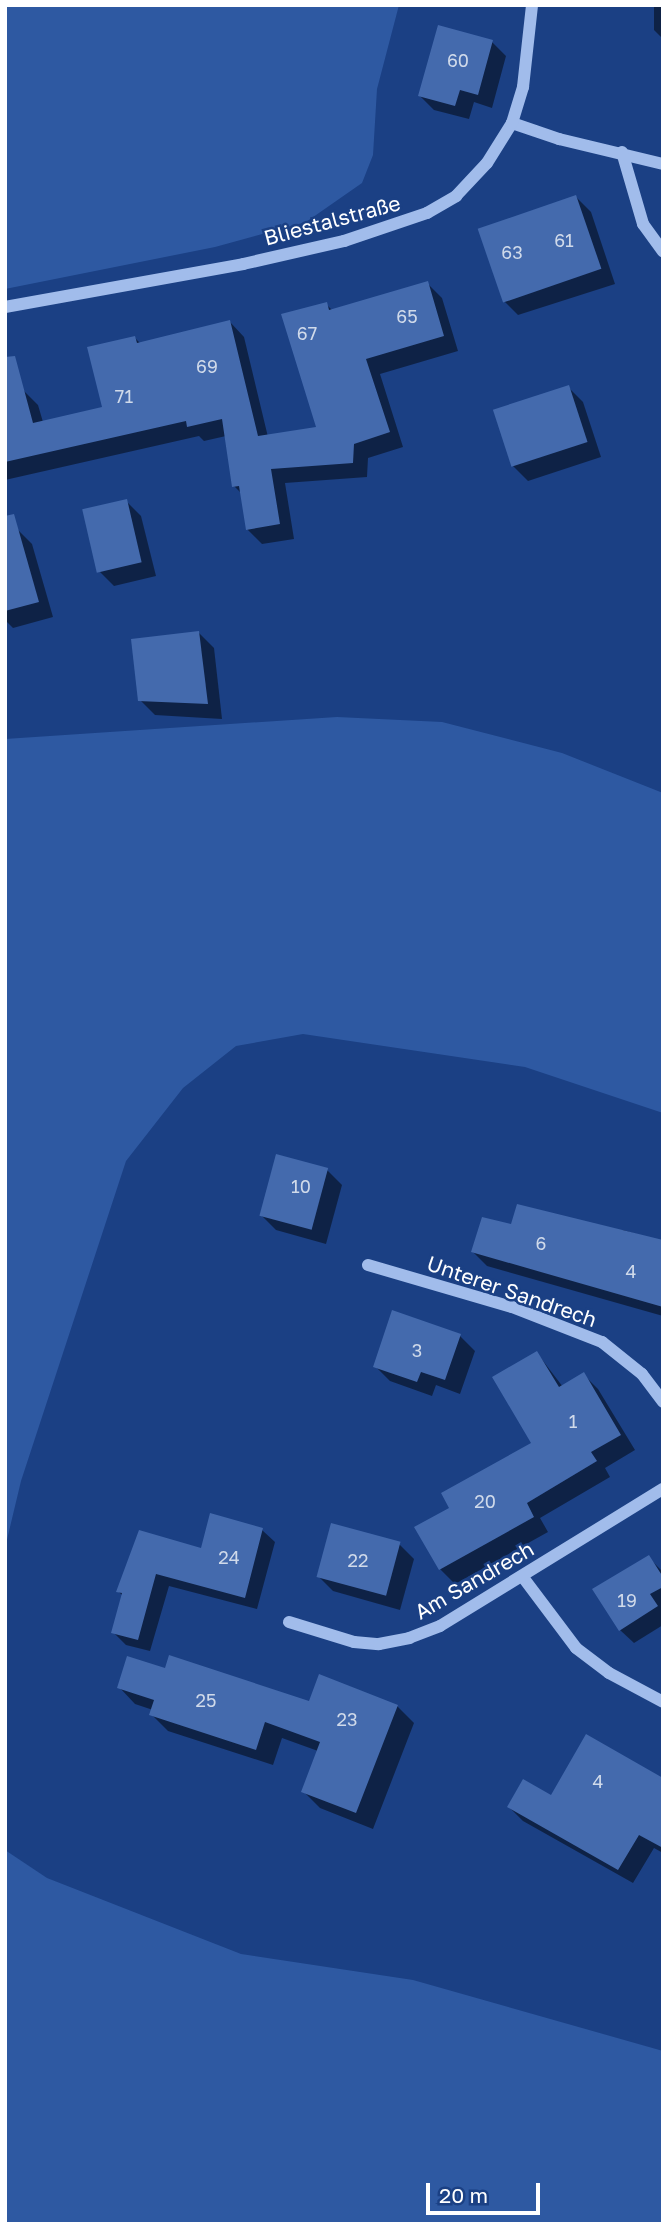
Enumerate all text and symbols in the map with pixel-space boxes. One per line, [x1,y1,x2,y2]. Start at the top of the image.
house number: 60 [447,49,469,71]
street label: Bliestalstraße [261,190,403,250]
house number: 61 [554,229,574,251]
house number: 63 [501,241,523,263]
house number: 65 [396,305,418,327]
house number: 67 [297,322,317,344]
house number: 69 [196,355,218,377]
house number: 71 [115,385,133,407]
house number: 10 [291,1175,311,1197]
house number: 6 [536,1232,546,1254]
street label: Unterer Sandrech [424,1250,600,1332]
house number: 4 [626,1260,636,1282]
house number: 3 [412,1339,422,1361]
house number: 1 [569,1410,577,1432]
house number: 20 [474,1490,496,1512]
street label: Am Sandrech [410,1536,538,1624]
house number: 24 [218,1546,240,1568]
house number: 22 [348,1549,368,1571]
house number: 19 [617,1589,637,1611]
house number: 25 [196,1689,216,1711]
house number: 23 [337,1708,357,1730]
house number: 4 [593,1770,603,1792]
scale bar [430,2170,544,2214]
text: 20 m [439,2182,488,2208]

